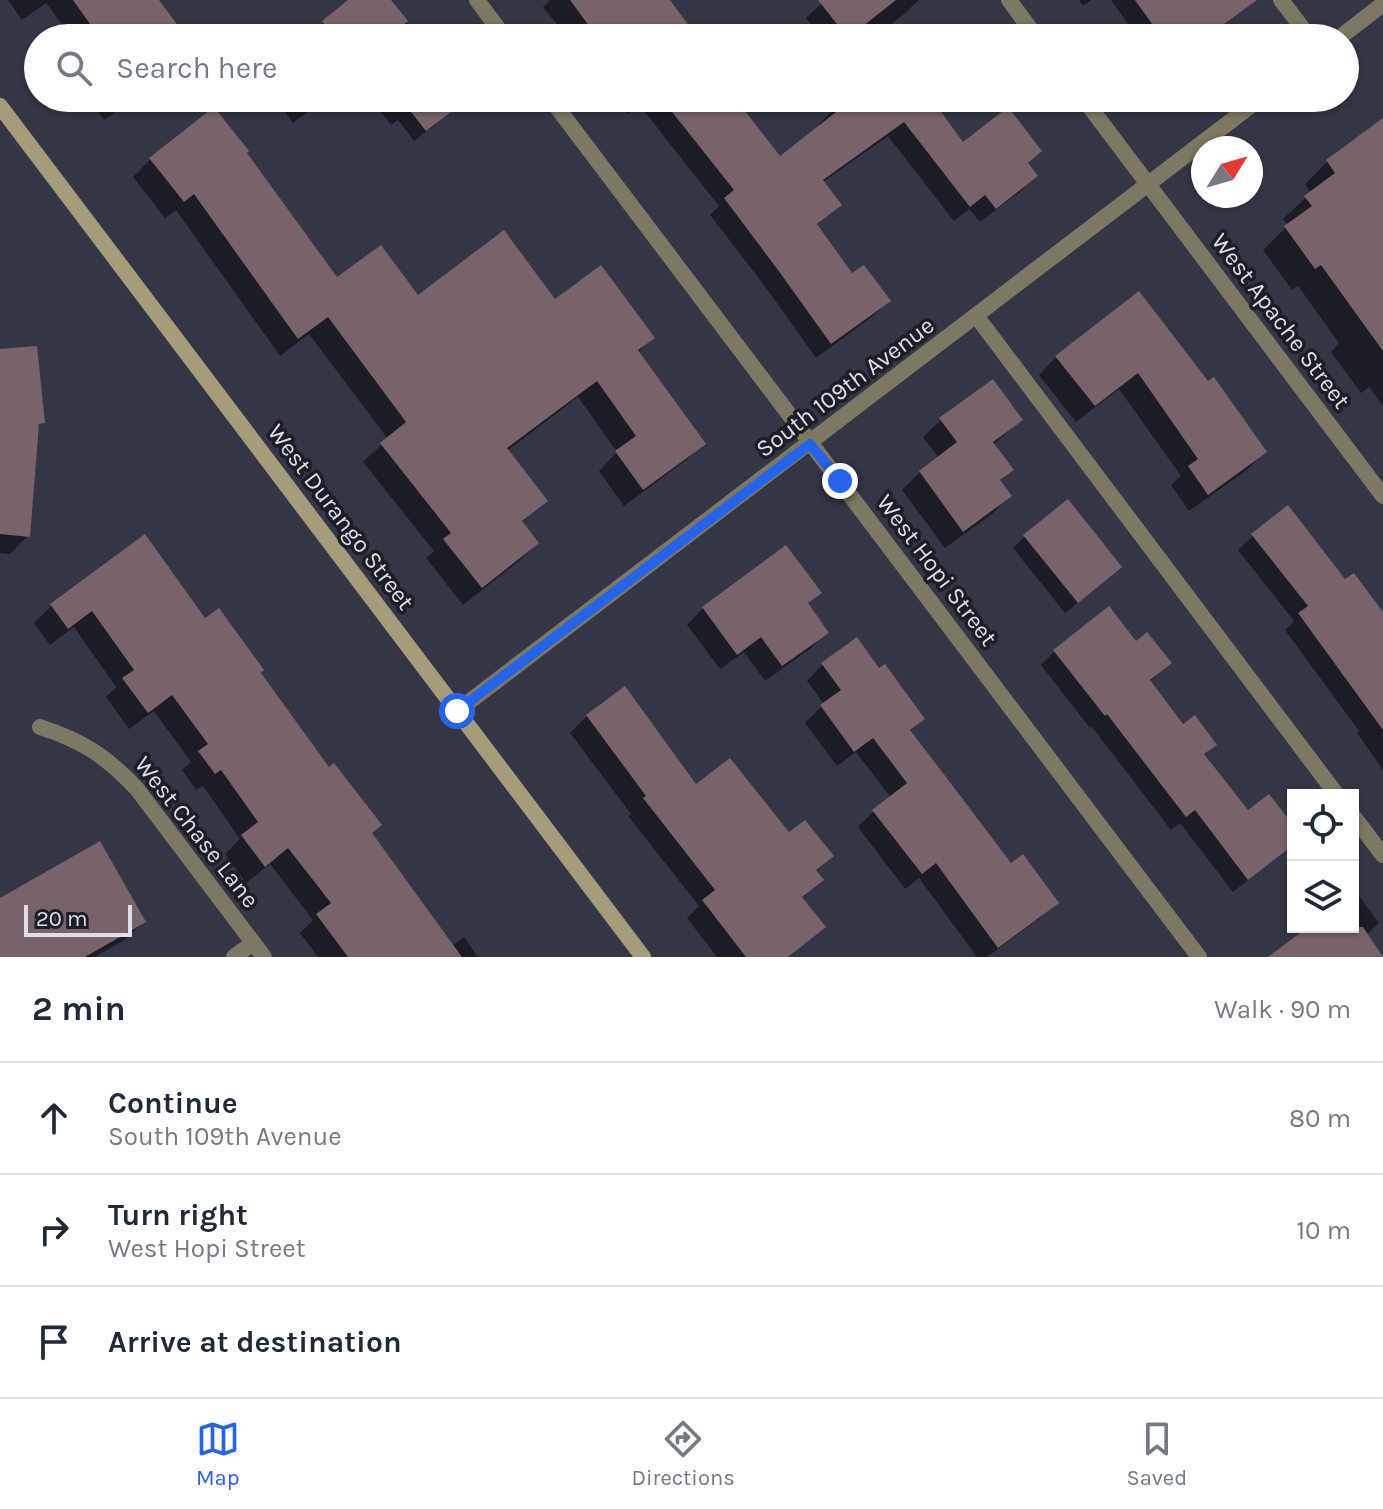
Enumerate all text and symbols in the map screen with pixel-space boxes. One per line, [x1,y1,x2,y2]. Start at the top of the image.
search box [24,24,1359,112]
icon: search [52,46,96,90]
text: Search here [116,50,277,86]
north arrow [1191,136,1263,208]
street label: West Apache Street [1206,228,1356,414]
street label: South 109th Avenue [750,311,940,463]
street label: West Durango Street [262,419,420,615]
route end [822,463,858,499]
street label: West Hopi Street [871,489,1003,651]
route start [439,693,475,729]
street label: West Chase Lane [129,751,265,913]
map controls [1287,789,1359,933]
button: locate [1287,789,1359,861]
button: layers [1287,861,1359,933]
scale bar [24,901,132,937]
text: 20 m [36,906,88,932]
text: 2 min [32,989,126,1029]
text: Walk · 90 m [1214,994,1351,1025]
text: Continue [108,1085,238,1121]
icon: ahead [32,1096,76,1140]
text: 80 m [1289,1103,1351,1134]
text: South 109th Avenue [108,1121,342,1152]
text: Turn right [108,1197,248,1233]
icon: right [32,1208,76,1252]
text: 10 m [1296,1215,1351,1246]
text: West Hopi Street [108,1233,305,1264]
icon: arrive [32,1320,76,1364]
text: Arrive at destination [108,1324,402,1360]
tab: Map [196,1417,240,1491]
tab: Directions [631,1417,735,1491]
tab: Saved [1126,1417,1187,1491]

